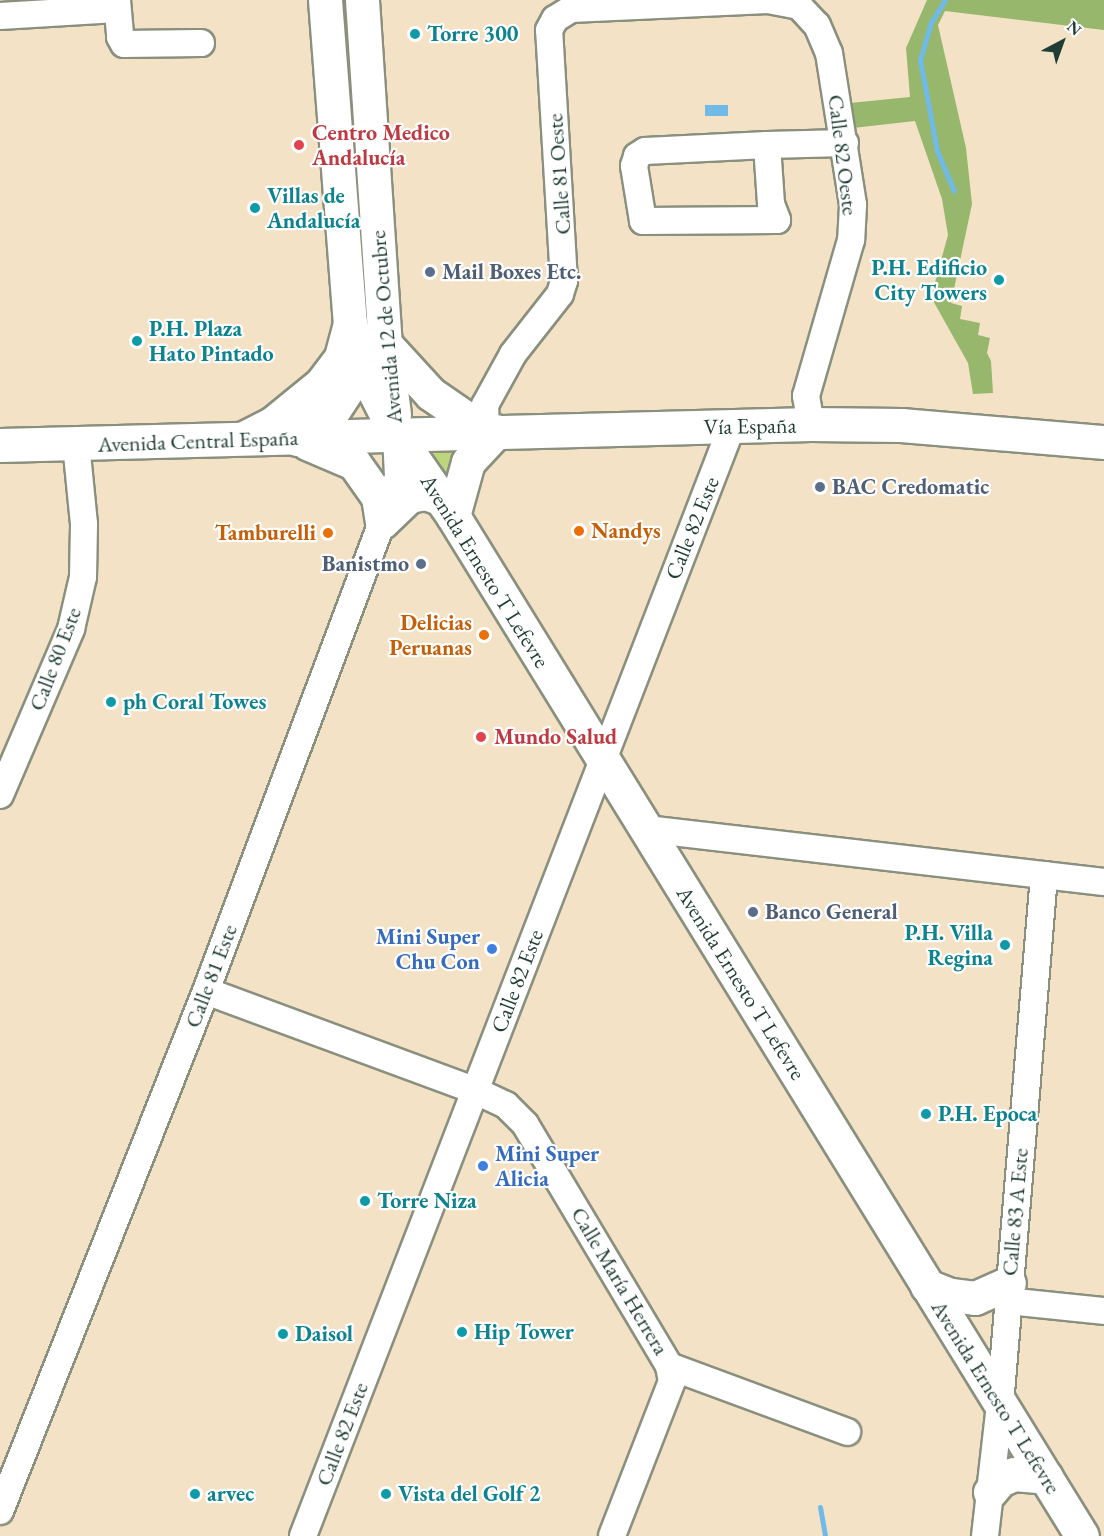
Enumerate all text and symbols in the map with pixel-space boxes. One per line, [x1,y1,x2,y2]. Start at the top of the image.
north arrow [1032,12,1092,72]
text: N [1062,16,1086,40]
place label: Torre 300 [427,21,518,47]
marker: Torre 300 [408,27,422,41]
street label: Calle 82 Oeste [822,93,864,217]
street label: Calle 81 Oeste [542,113,576,235]
place label: Centro Medico Andalucía [312,119,450,170]
marker: Centro Medico Andalucía [290,136,308,154]
place label: Villas de Andalucía [267,182,360,234]
marker: Villas de Andalucía [248,201,262,215]
street label: Avenida 12 de Octubre [364,229,408,425]
place label: P.H. Edificio City Towers [871,254,987,306]
place label: Mail Boxes Etc. [442,259,581,285]
marker: Mail Boxes Etc. [423,265,437,279]
marker: P.H. Edificio City Towers [992,273,1006,287]
place label: P.H. Plaza Hato Pintado [149,315,273,366]
marker: P.H. Plaza Hato Pintado [130,334,144,348]
street label: Vía España [703,412,797,440]
street label: Avenida Central España [97,424,299,458]
street label: Avenida Ernesto T Lefevre [415,469,555,673]
street label: Calle 82 Este [659,473,725,583]
place label: BAC Credomatic [832,474,989,500]
marker: BAC Credomatic [813,480,827,494]
place label: Nandys [591,518,661,544]
place label: Tamburelli [215,520,316,546]
marker: Nandys [572,524,586,538]
marker: Tamburelli [321,526,335,540]
place label: Banistmo [322,551,409,577]
marker: Banistmo [414,557,428,571]
street label: Calle 80 Este [23,604,87,714]
place label: Delicias Peruanas [389,609,472,660]
marker: Delicias Peruanas [477,628,491,642]
place label: ph Coral Towes [123,689,266,715]
marker: ph Coral Towes [104,695,118,709]
place label: Mundo Salud [494,724,617,750]
marker: Mundo Salud [472,728,490,746]
street label: Avenida Ernesto T Lefevre [671,881,811,1085]
place label: Banco General [765,899,898,925]
marker: Banco General [746,905,760,919]
place label: P.H. Villa Regina [904,919,993,970]
street label: Calle 81 Este [179,921,243,1031]
place label: Mini Super Chu Con [376,923,480,974]
street label: Calle 82 Este [485,926,549,1036]
marker: P.H. Villa Regina [998,938,1012,952]
marker: Mini Super Chu Con [485,942,499,956]
place label: P.H. Epoca [938,1101,1037,1127]
marker: P.H. Epoca [919,1107,933,1121]
place label: Mini Super Alicia [495,1140,599,1192]
street label: Calle 83 A Este [996,1147,1034,1277]
marker: Mini Super Alicia [476,1159,490,1173]
place label: Torre Niza [377,1188,477,1214]
marker: Torre Niza [358,1194,372,1208]
street label: Calle María Herrera [565,1202,675,1360]
street label: Avenida Ernesto T Lefevre [926,1295,1066,1499]
place label: Hip Tower [474,1319,574,1345]
place label: Daisol [295,1321,353,1347]
marker: Hip Tower [455,1325,469,1339]
marker: Daisol [276,1327,290,1341]
street label: Calle 82 Este [310,1379,374,1489]
place label: arvec [207,1481,254,1507]
place label: Vista del Golf 2 [398,1481,540,1507]
marker: arvec [188,1487,202,1501]
marker: Vista del Golf 2 [379,1487,393,1501]

